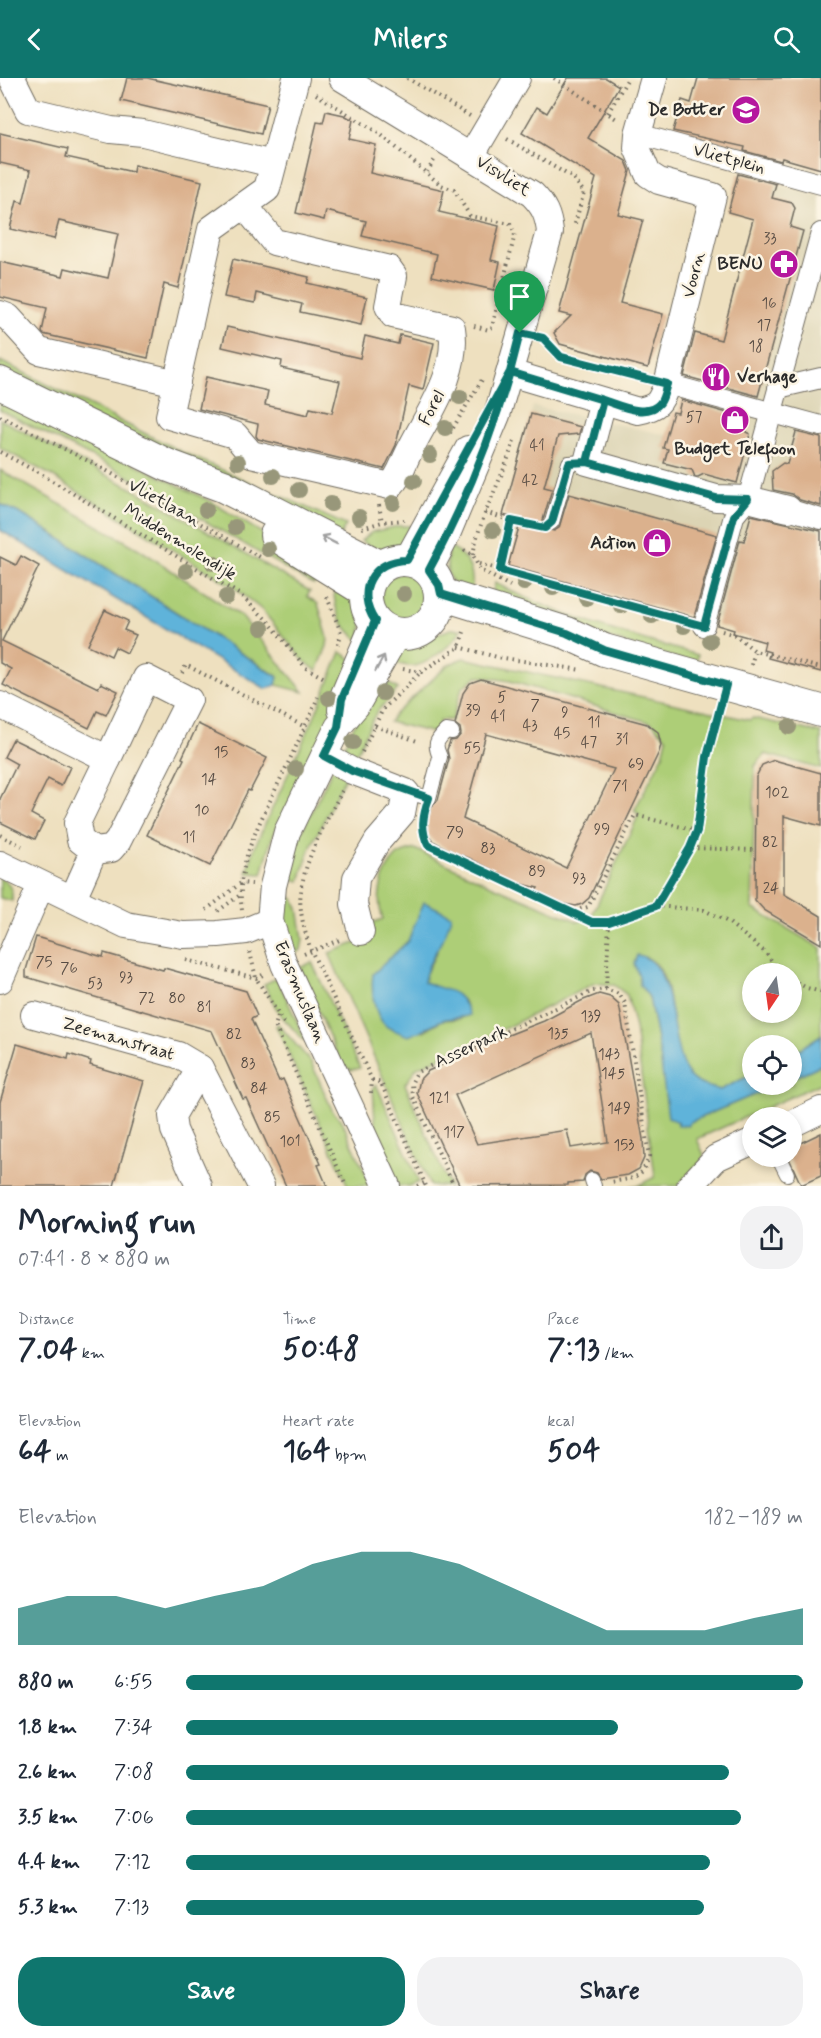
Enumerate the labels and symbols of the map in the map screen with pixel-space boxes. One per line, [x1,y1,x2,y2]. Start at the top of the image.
school or university icon: De Botter [730,94,762,126]
place label: De Botter [648,98,725,122]
street label: Vlietplein [690,138,768,180]
street label: Visvliet [471,150,535,202]
house number: 33 [763,229,777,249]
pharmacy icon: BENU [768,248,800,280]
street label: Voorn [677,250,711,300]
place label: BENU [717,252,763,276]
pin [494,271,545,333]
house number: 16 [761,294,777,314]
house number: 17 [757,316,772,336]
house number: 18 [749,337,763,357]
restaurant icon: Verhage [700,361,732,393]
place label: Verhage [737,365,798,389]
street label: Forel [413,386,451,430]
shop icon: Budget Telefoon [719,404,751,436]
house number: 57 [686,408,703,428]
house number: 41 [529,436,545,456]
place label: Budget Telefoon [674,437,796,463]
house number: 42 [522,471,538,491]
street label: Vlietlaan [124,473,204,533]
street label: Middenmolendijk [119,498,241,586]
shop icon: Action [641,527,673,559]
place label: Action [590,531,636,555]
one-way arrow [320,534,338,546]
one-way arrow [375,655,386,673]
house number: 5 [497,688,507,708]
house number: 7 [530,696,540,716]
house number: 39 [465,701,481,721]
house number: 9 [561,703,569,723]
house number: 41 [490,707,506,727]
house number: 11 [587,713,601,733]
house number: 43 [522,716,538,736]
house number: 45 [554,724,570,744]
house number: 31 [615,730,629,750]
house number: 47 [581,733,598,753]
house number: 55 [464,739,481,759]
house number: 15 [214,743,228,763]
house number: 69 [628,755,644,775]
house number: 14 [201,770,217,790]
house number: 71 [612,777,628,797]
house number: 102 [765,783,789,803]
house number: 10 [194,801,210,821]
house number: 99 [594,820,610,840]
house number: 79 [446,823,464,843]
house number: 11 [182,828,196,848]
house number: 82 [762,833,778,853]
house number: 83 [481,839,495,859]
house number: 89 [528,862,546,882]
house number: 93 [572,869,586,889]
house number: 24 [763,879,779,899]
street label: Erasmuslaan [268,937,332,1047]
house number: 75 [35,953,53,973]
house number: 76 [60,959,78,979]
north arrow [742,963,802,1023]
house number: 93 [119,968,133,988]
house number: 53 [87,974,103,994]
house number: 72 [138,989,156,1009]
house number: 80 [168,989,186,1009]
house number: 81 [197,998,211,1018]
house number: 139 [581,1007,601,1027]
street label: Zeemanstraat [59,1011,177,1067]
street label: Asserpark [431,1020,511,1074]
house number: 135 [547,1024,569,1044]
house number: 82 [226,1025,242,1045]
house number: 143 [598,1045,620,1065]
house number: 83 [241,1054,255,1074]
house number: 145 [601,1064,625,1084]
house number: 84 [250,1079,268,1099]
house number: 121 [429,1089,449,1109]
house number: 149 [607,1099,631,1119]
house number: 85 [264,1108,280,1128]
house number: 117 [443,1123,465,1143]
house number: 101 [279,1132,301,1152]
house number: 153 [614,1136,634,1156]

